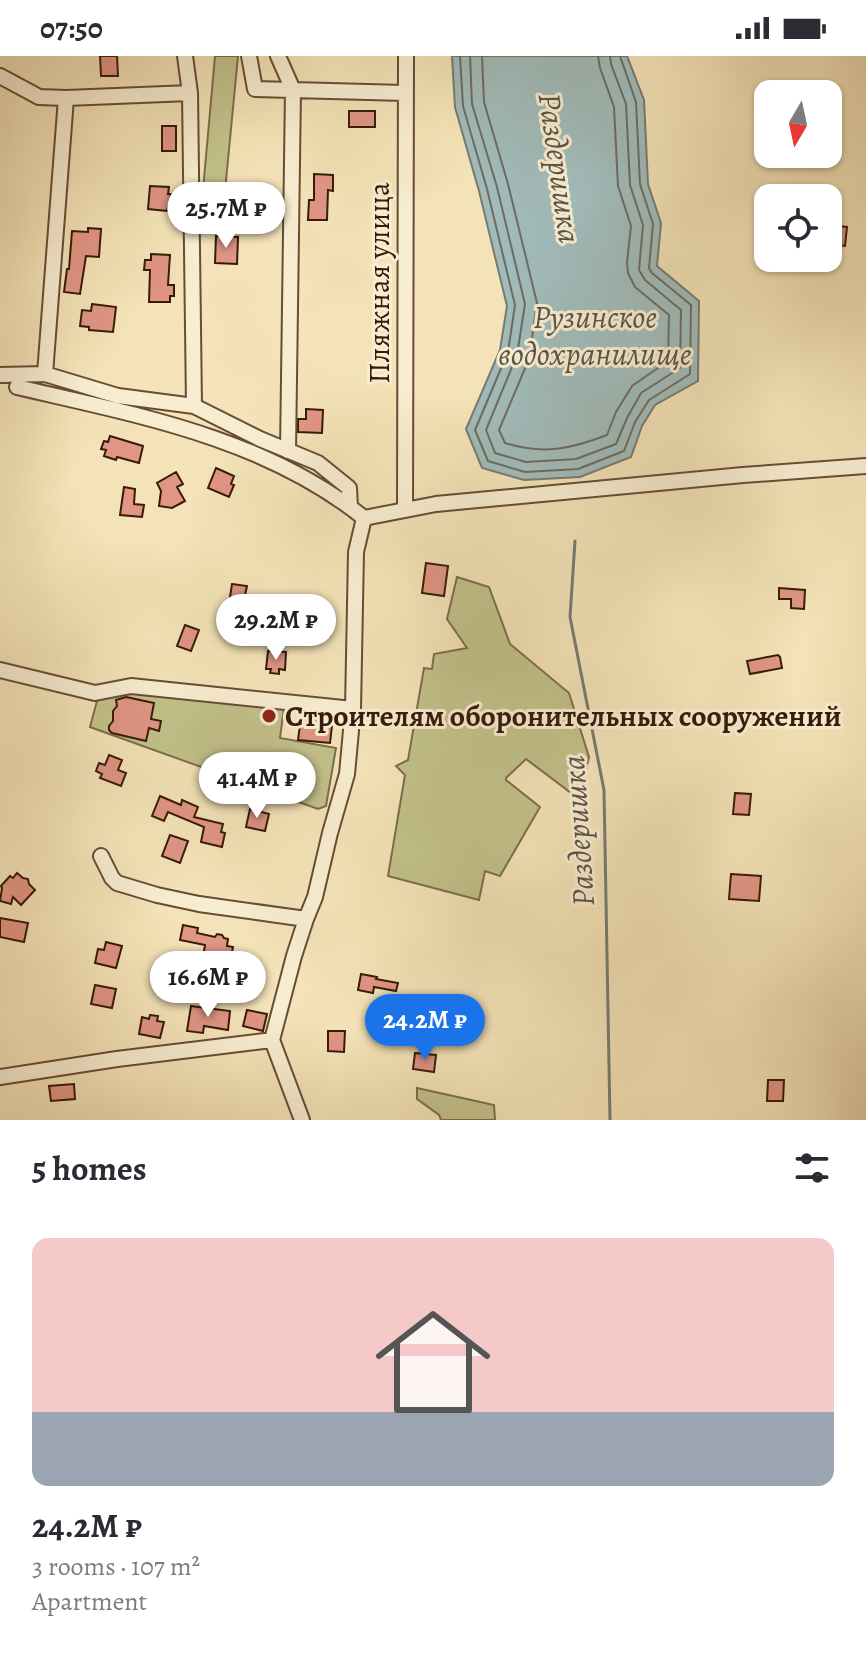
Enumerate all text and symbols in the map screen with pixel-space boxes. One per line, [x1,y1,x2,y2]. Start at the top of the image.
text: 07:50 [40,8,103,48]
north arrow [754,80,842,168]
map controls [754,80,842,272]
water label: Раздеришка [528,90,592,246]
pin: 25.7M ₽ [152,182,300,250]
street label: Пляжная улица [359,182,399,384]
button: locate [754,184,842,272]
text: 25.7M ₽ [185,190,267,225]
water label: Рузинское водохранилище [498,295,692,376]
pin: 29.2M ₽ [202,594,350,662]
text: 29.2M ₽ [234,602,318,637]
place label: Строителям оборонительных сооружений [285,696,842,736]
marker: Строителям оборонительных сооружений [260,707,278,725]
pin: 41.4M ₽ [183,752,331,820]
water label: Раздеришка [551,754,605,908]
text: 41.4M ₽ [217,760,297,795]
pin: 16.6M ₽ [134,951,282,1019]
text: 16.6M ₽ [168,959,248,994]
pin: 24.2M ₽ [351,994,499,1062]
text: 24.2M ₽ [383,1002,467,1037]
text: 5 homes [32,1145,147,1192]
icon: filters [790,1146,834,1190]
icon: home [361,1290,505,1434]
text: 24.2M ₽ [32,1502,142,1549]
text: 3 rooms · 107 m² [32,1549,200,1584]
text: Apartment [32,1584,147,1619]

